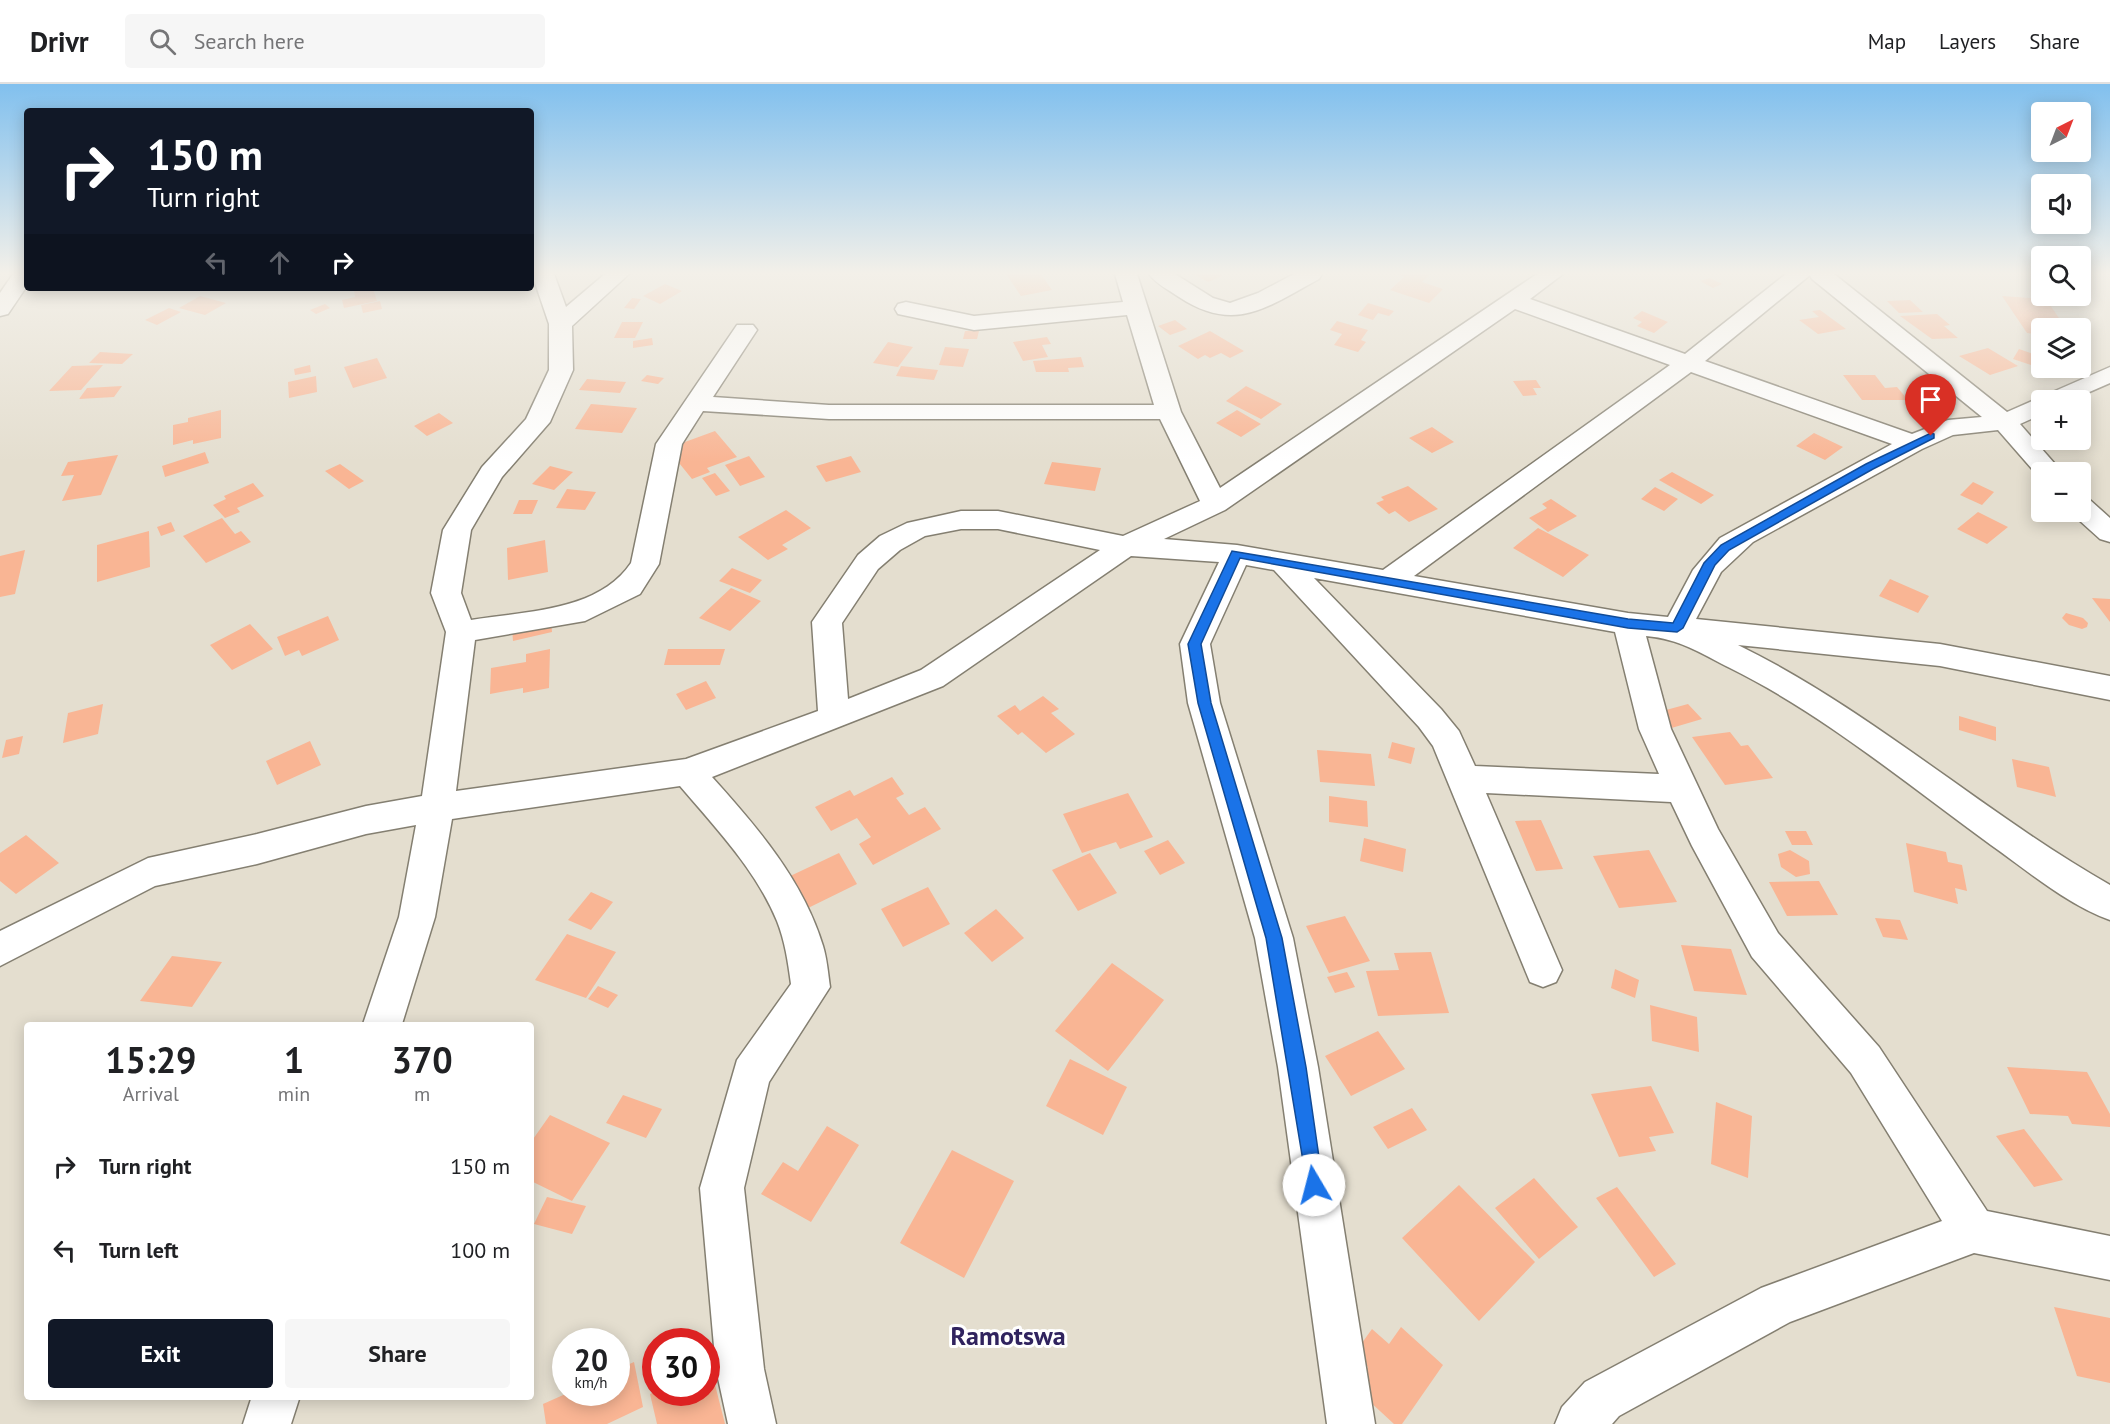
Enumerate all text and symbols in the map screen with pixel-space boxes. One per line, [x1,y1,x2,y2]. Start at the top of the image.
search box [125,14,545,68]
text: Drivr [30,23,89,60]
icon: search [146,25,179,58]
text: Search here [194,27,305,55]
text: Map [1868,28,1906,55]
text: Layers [1939,28,1996,55]
text: Share [2029,28,2080,55]
north arrow [2031,102,2091,162]
map controls [2031,102,2091,522]
text: 150 m [147,127,263,182]
icon: right [48,132,126,210]
button: sound [2031,174,2091,234]
text: Turn right [147,180,260,214]
icon: left [200,246,233,279]
icon: ahead [263,246,296,279]
icon: right [326,246,359,279]
button: search [2031,246,2091,306]
button: layers [2031,318,2091,378]
pin [1905,374,1956,436]
icon: arrive [1914,383,1947,416]
button: + [2031,390,2091,450]
button: − [2031,462,2091,522]
text: 15:29 [105,1036,197,1083]
text: 1 [284,1036,304,1083]
text: 370 [392,1036,453,1083]
text: Arrival [123,1081,179,1107]
text: min [278,1081,310,1107]
text: m [414,1081,430,1107]
icon: right [48,1150,81,1183]
text: Turn right [99,1152,191,1180]
text: 150 m [450,1152,510,1180]
position arrow [1282,1153,1346,1217]
icon: left [48,1234,81,1267]
text: Turn left [99,1236,179,1264]
text: 100 m [450,1236,510,1264]
button: Exit [48,1319,273,1388]
button: Share [285,1319,510,1388]
district label: Ramotswa [950,1319,1066,1352]
speed limit sign: 30 [642,1328,720,1406]
text: 20 [574,1340,608,1379]
text: km/h [575,1373,607,1392]

